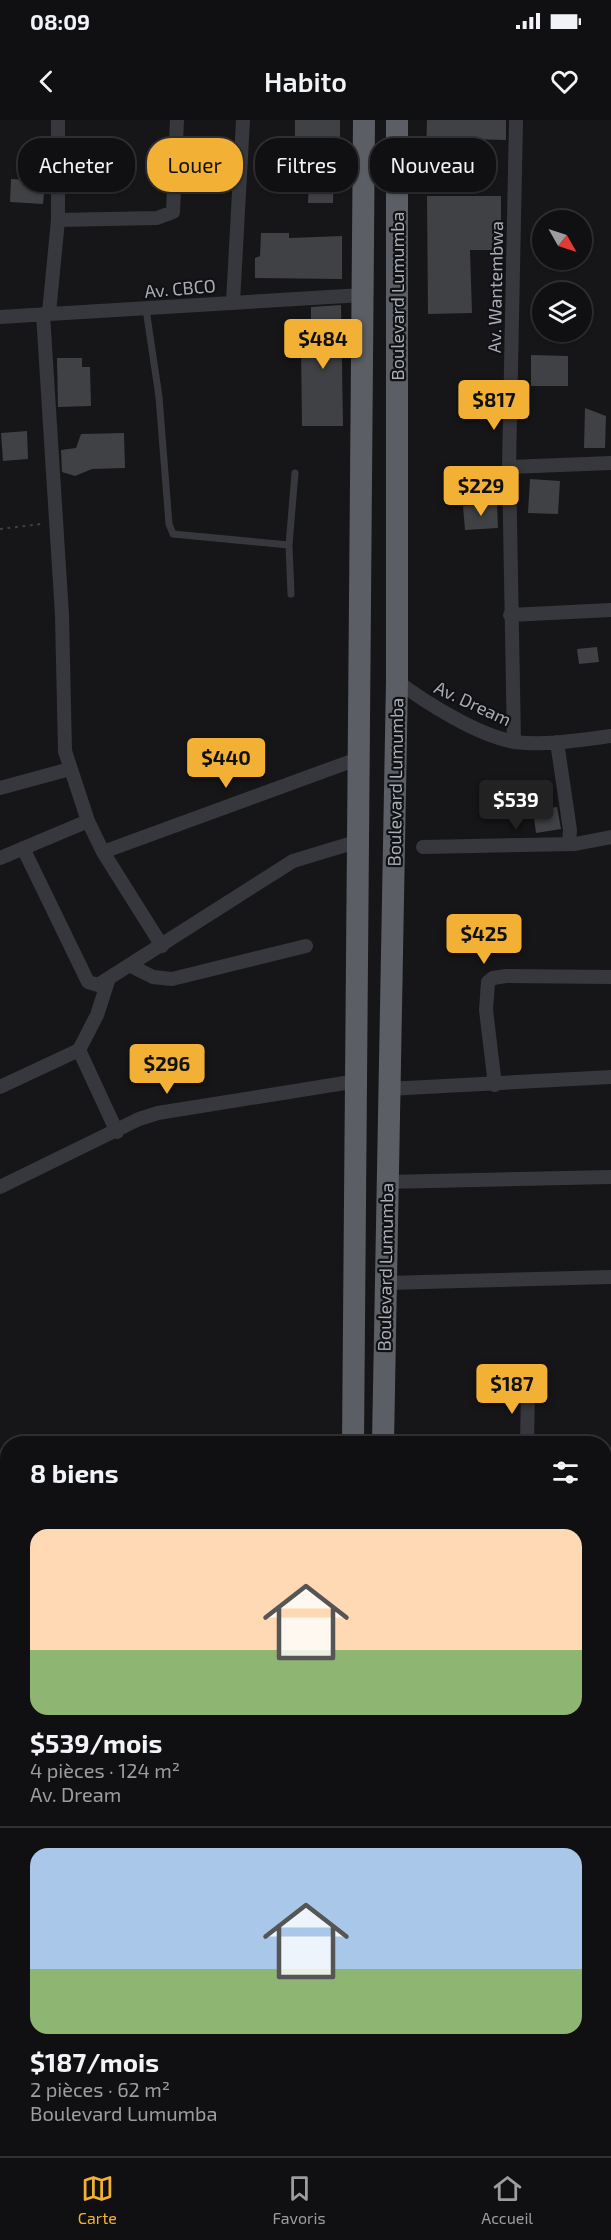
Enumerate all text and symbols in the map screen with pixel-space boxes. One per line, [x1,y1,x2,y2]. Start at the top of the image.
text: 08:09 [30,8,90,34]
icon: back [30,65,63,98]
text: Habito [264,65,347,97]
icon: heart [548,65,581,98]
chip: Acheter [18,138,135,192]
chip: Louer [147,138,243,192]
chip: Filtres [255,138,358,192]
chip: Nouveau [370,138,496,192]
north arrow [532,210,592,270]
map controls [532,210,592,342]
street label: Boulevard Lumumba [386,212,408,380]
street label: Av. Wantembwa [483,221,507,353]
street label: Av. CBCO [143,274,217,302]
button: layers [532,282,592,342]
pin: $484 [287,319,359,370]
text: $484 [298,326,348,350]
pin: $817 [458,380,530,431]
text: $817 [472,387,516,411]
pin: $229 [445,466,517,517]
text: $229 [458,473,504,497]
street label: Av. Dream [431,676,515,730]
street label: Boulevard Lumumba [383,697,407,867]
pin: $440 [190,738,262,789]
text: $440 [201,745,251,769]
pin: $539 [480,780,552,831]
text: $539 [493,787,539,811]
pin: $425 [448,914,520,965]
text: $425 [461,921,508,945]
pin: $296 [131,1044,203,1095]
text: $296 [144,1051,190,1075]
street label: Boulevard Lumumba [373,1182,397,1352]
pin: $187 [476,1364,548,1415]
text: $187 [490,1371,534,1395]
icon: filters [549,1456,582,1489]
text: 8 biens [30,1457,119,1488]
icon: home [252,1568,360,1676]
text: $539/mois [30,1727,162,1758]
text: 4 pièces · 124 m² [30,1758,180,1782]
text: Av. Dream [30,1782,121,1806]
icon: home [252,1887,360,1995]
text: $187/mois [30,2046,159,2077]
text: 2 pièces · 62 m² [30,2077,170,2101]
text: Boulevard Lumumba [30,2101,218,2125]
tab: Carte [78,2172,117,2227]
tab: Favoris [273,2172,326,2227]
tab: Accueil [481,2172,533,2227]

